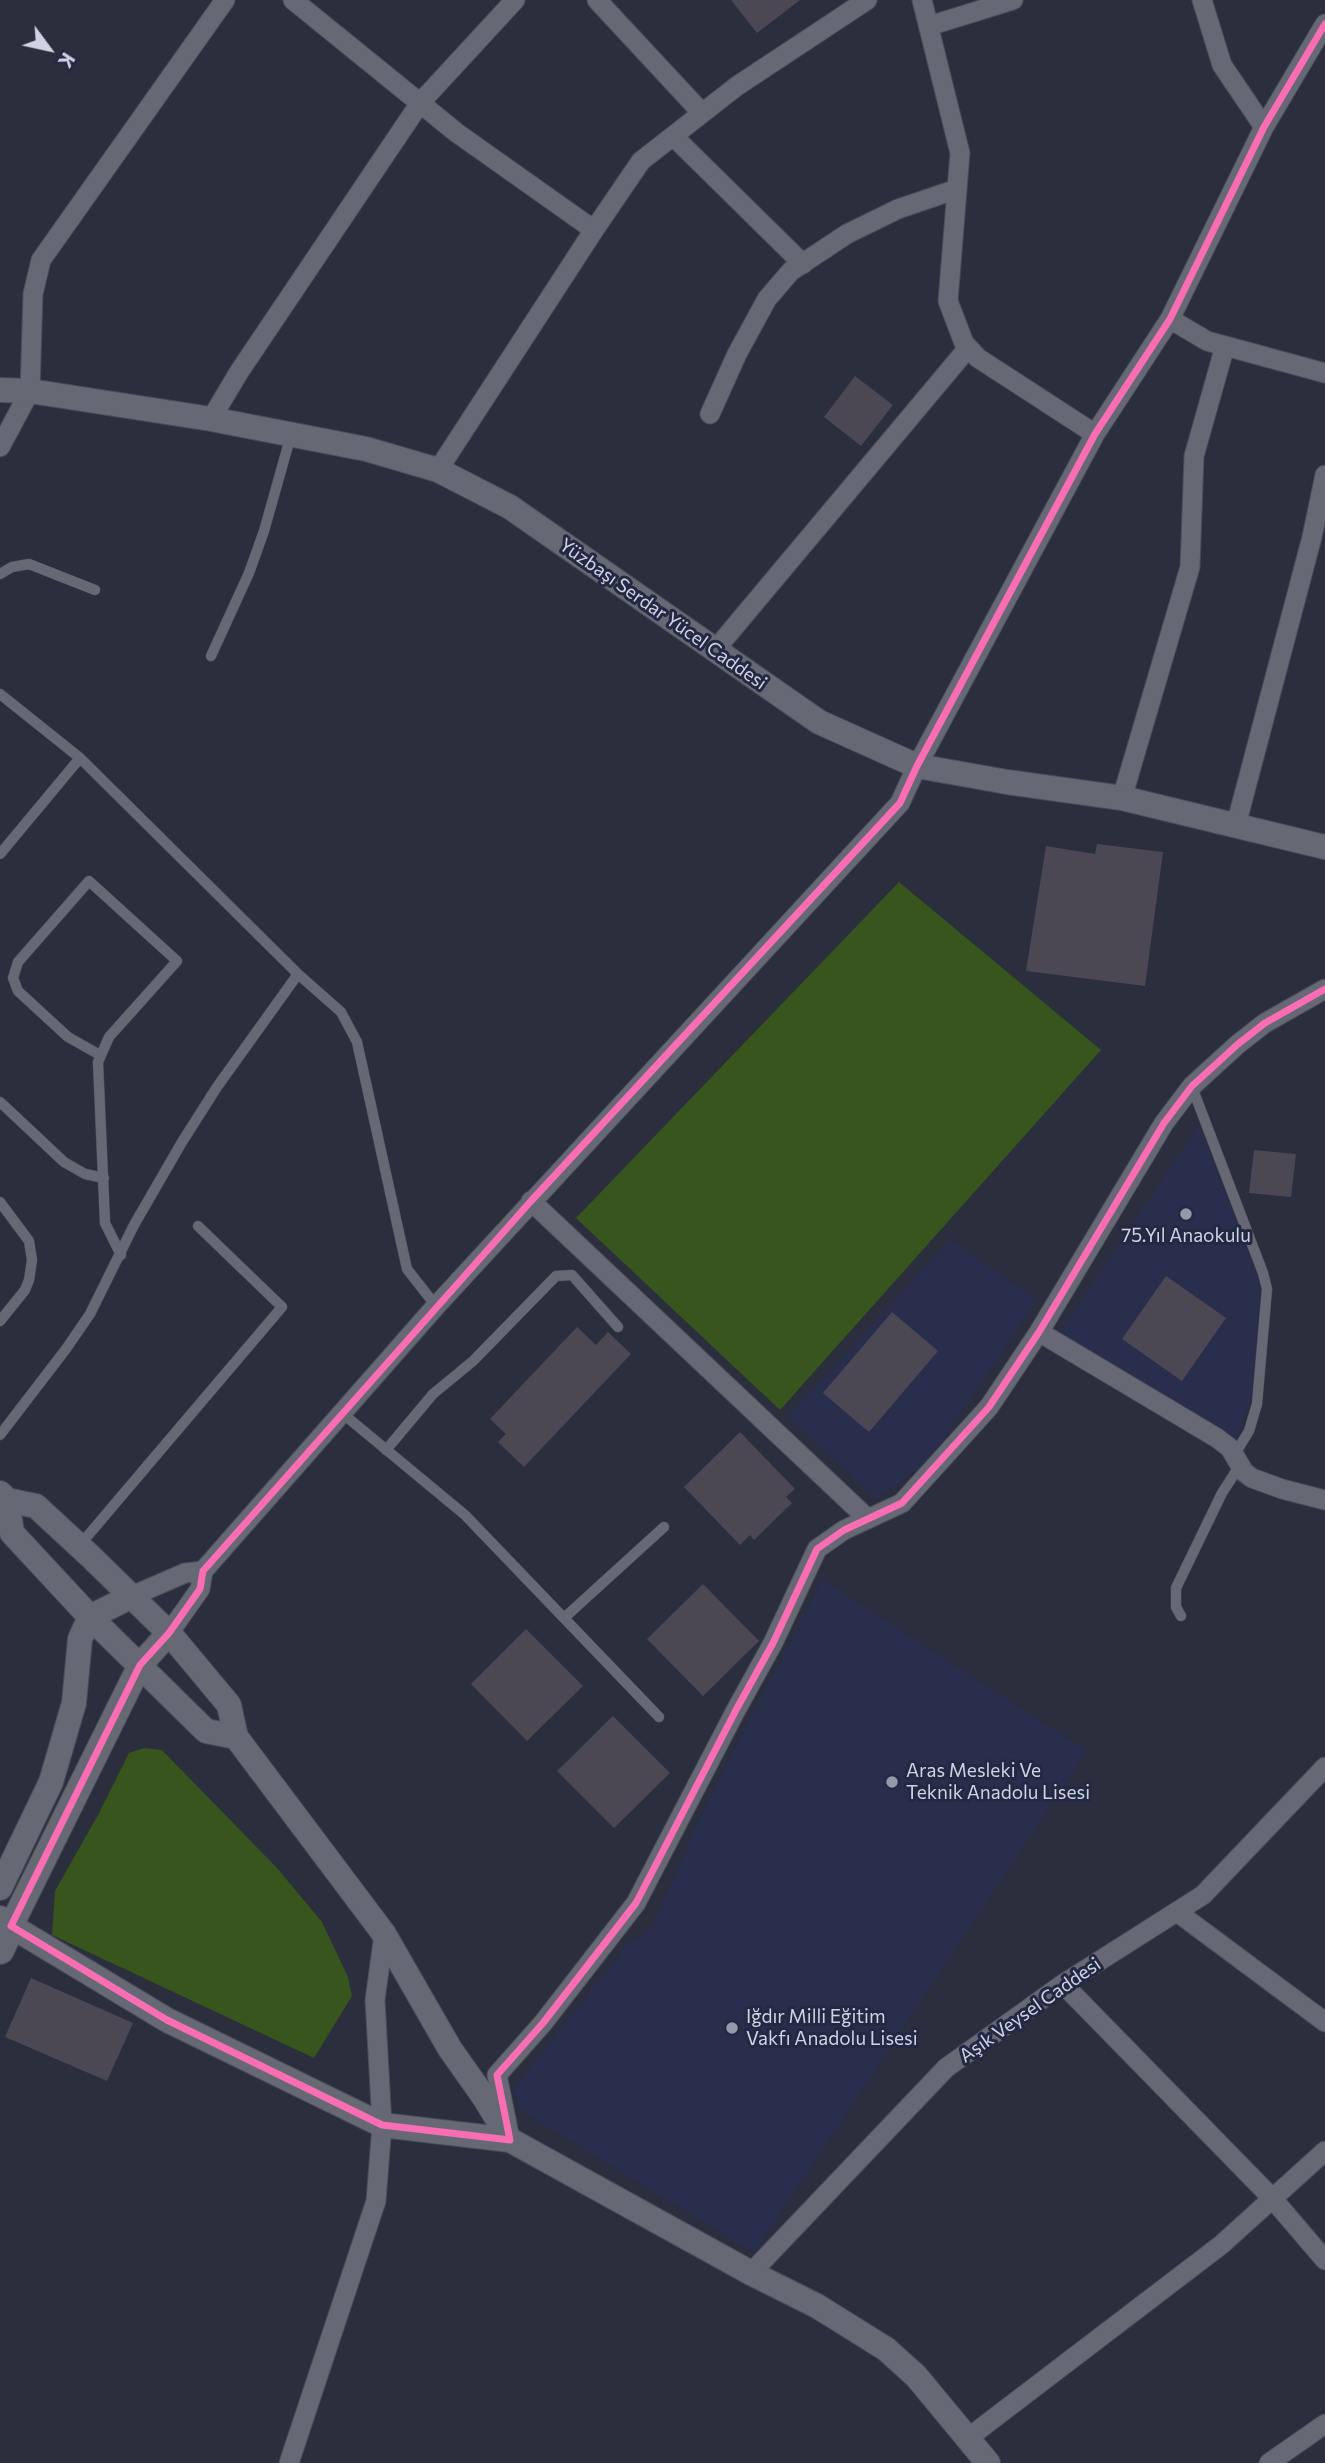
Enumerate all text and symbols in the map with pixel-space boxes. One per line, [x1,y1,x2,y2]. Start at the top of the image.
north arrow [14,14,84,84]
text: K [54,49,80,73]
street label: Yüzbaşı Serdar Yücel Caddesi [555,533,771,695]
marker: 75.Yıl Anaokulu [1178,1206,1194,1222]
place label: 75.Yıl Anaokulu [1121,1225,1251,1247]
place label: Aras Mesleki Ve Teknik Anadolu Lisesi [906,1760,1090,1804]
marker: Aras Mesleki Ve Teknik Anadolu Lisesi [884,1774,900,1790]
street label: Aşık Veysel Caddesi [955,1953,1105,2067]
place label: Iğdır Milli Eğitim Vakfı Anadolu Lisesi [746,2006,918,2050]
marker: Iğdır Milli Eğitim Vakfı Anadolu Lisesi [724,2020,740,2036]

